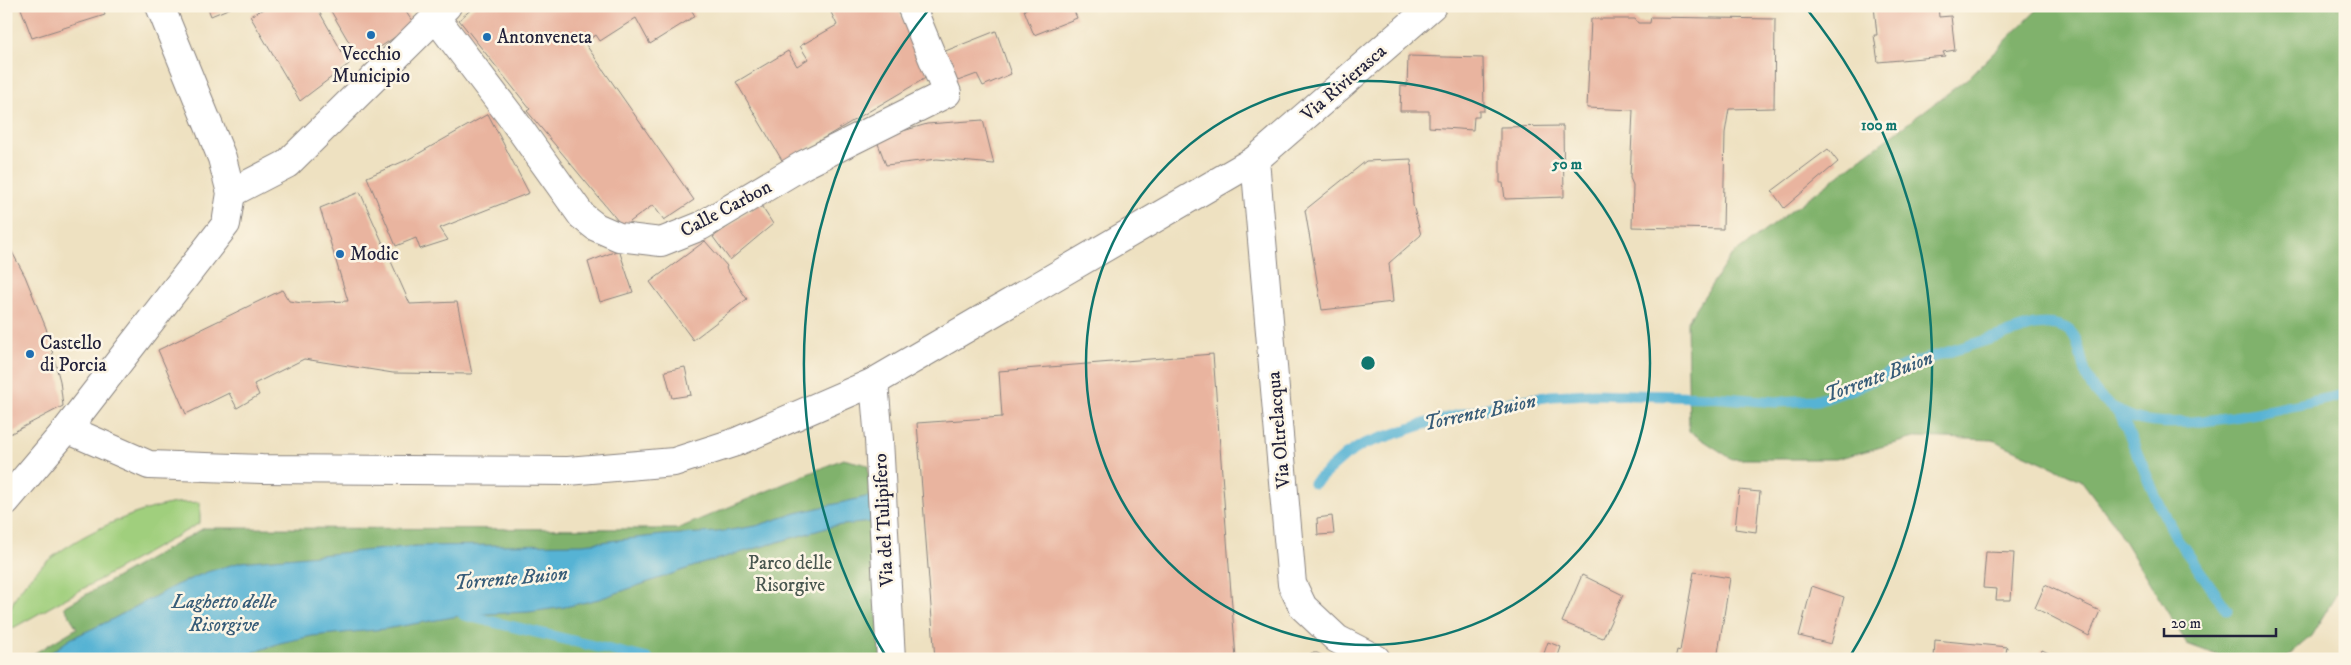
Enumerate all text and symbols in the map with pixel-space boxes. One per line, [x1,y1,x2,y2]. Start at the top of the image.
place label: Antonveneta [497,26,592,49]
marker: Vecchio Municipio [365,29,377,41]
marker: Antonveneta [481,31,493,43]
street label: Via Rivierasca [1296,40,1391,127]
place label: Vecchio Municipio [332,43,410,88]
text: 100 m [1861,116,1898,135]
text: 50 m [1551,155,1583,174]
street label: Calle Carbon [677,175,776,243]
place label: Modic [350,243,399,266]
marker: Modic [334,248,346,260]
place label: Castello di Porcia [40,332,106,377]
water label: Torrente Buion [1821,346,1937,408]
marker: Castello di Porcia [24,348,36,360]
centre of rings [1359,354,1377,372]
street label: Via Oltrelacqua [1262,370,1297,491]
water label: Torrente Buion [1422,389,1538,437]
street label: Via del Tulipifero [869,453,899,588]
park label: Parco delle Risorgive [748,552,832,597]
water label: Torrente Buion [453,562,569,596]
water label: Laghetto delle Risorgive [171,590,277,638]
scale bar [2164,605,2276,637]
text: 20 m [2171,614,2201,633]

